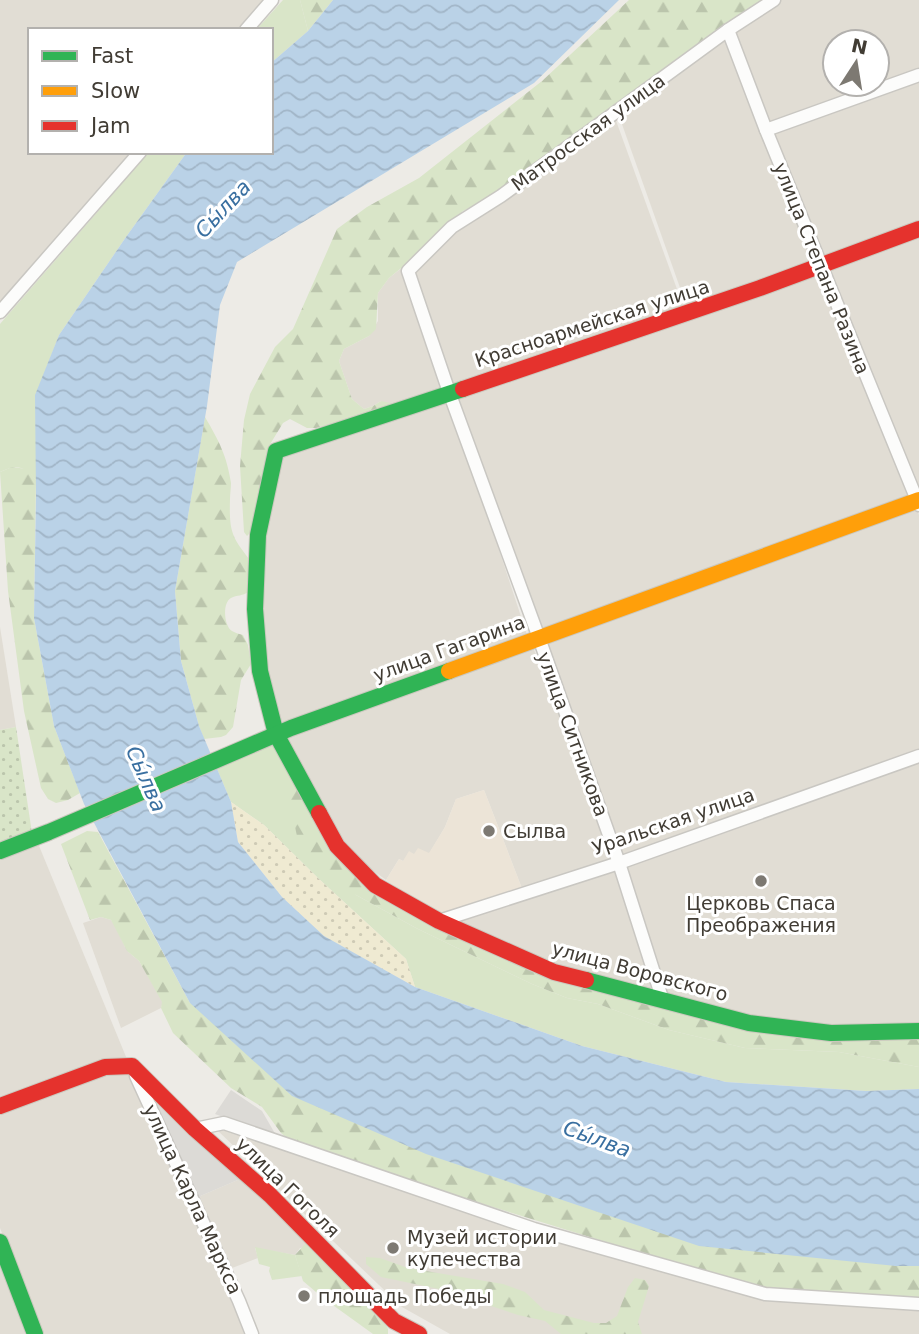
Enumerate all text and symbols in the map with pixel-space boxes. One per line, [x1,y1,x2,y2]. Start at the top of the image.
legend [28,28,273,154]
north arrow [821,28,891,98]
text: N [849,34,870,59]
text: Fast [91,44,133,68]
street label: Матросская улица [507,69,669,195]
text: Slow [91,79,140,103]
text: Jam [89,114,131,138]
street label: улица Степана Разина [769,159,875,377]
water label: Сы́лва [190,175,256,243]
street label: Красноармейская улица [472,275,712,371]
street label: улица Гагарина [370,610,528,686]
street label: улица Ситникова [533,649,613,819]
water label: Сы́лва [121,742,171,816]
street label: Уральская улица [589,783,757,859]
place label: Сылва [503,820,566,842]
marker: Сылва [481,823,497,839]
marker: Церковь Спаса Преображения [753,873,769,889]
place label: Церковь Спаса Преображения [686,892,836,936]
street label: улица Воровского [550,937,730,1005]
street label: улица Карла Маркса [139,1101,247,1297]
water label: Сы́лва [560,1116,634,1162]
street label: улица Гоголя [232,1132,344,1242]
place label: Музей истории купечества [407,1226,557,1270]
marker: Музей истории купечества [385,1240,401,1256]
place label: площадь Победы [318,1285,492,1307]
marker: площадь Победы [296,1288,312,1304]

